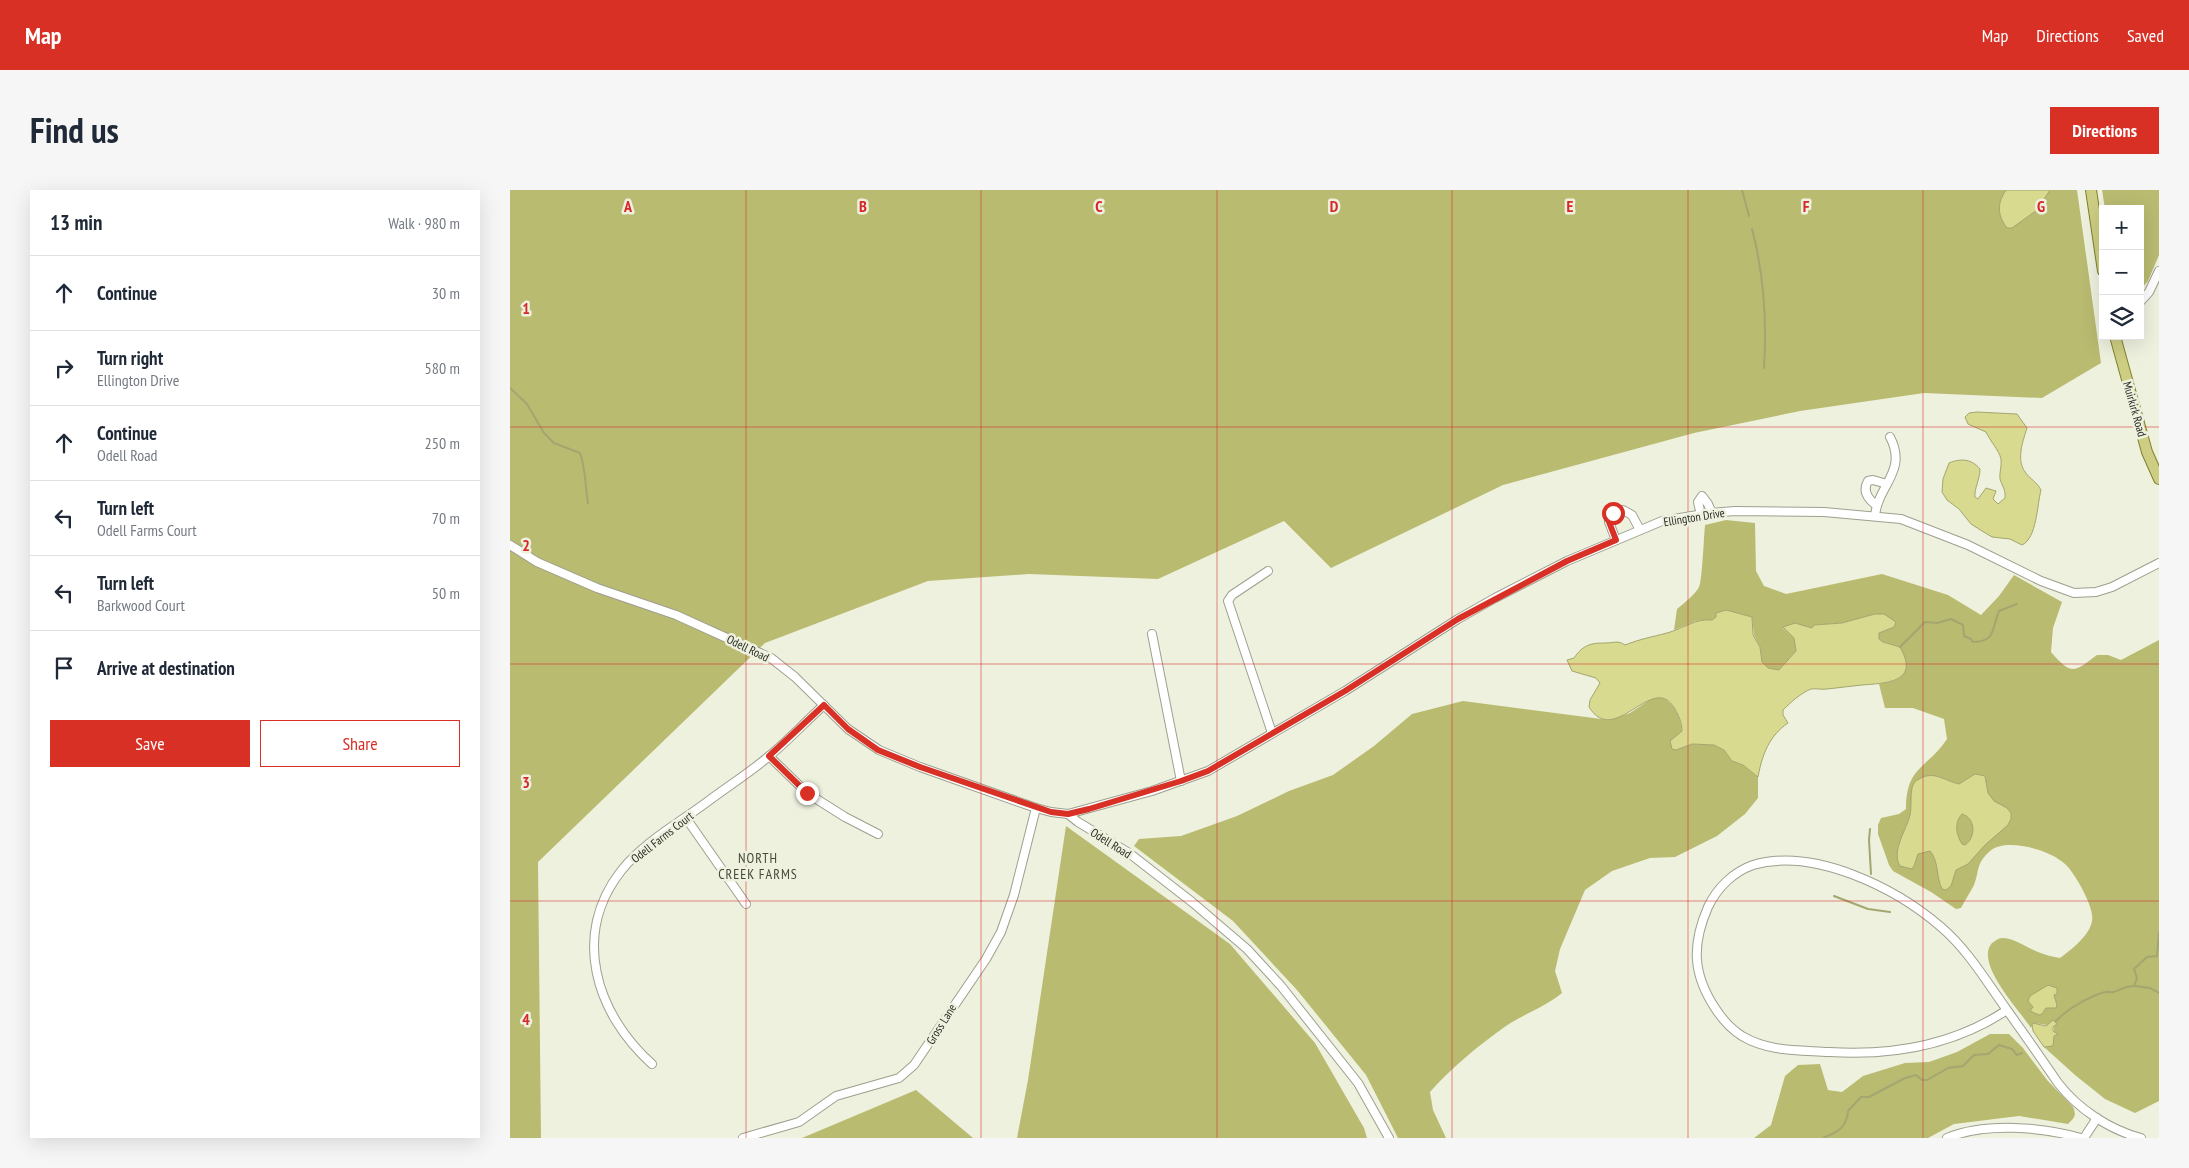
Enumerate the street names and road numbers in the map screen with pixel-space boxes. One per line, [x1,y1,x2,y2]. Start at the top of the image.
street label: Muirkirk Road [2120,380,2150,438]
street label: Ellington Drive [1662,505,1726,529]
street label: Odell Road [724,631,772,665]
street label: Odell Farms Court [628,808,697,866]
street label: Odell Road [1088,825,1134,861]
street label: Gross Lane [923,1001,959,1047]

